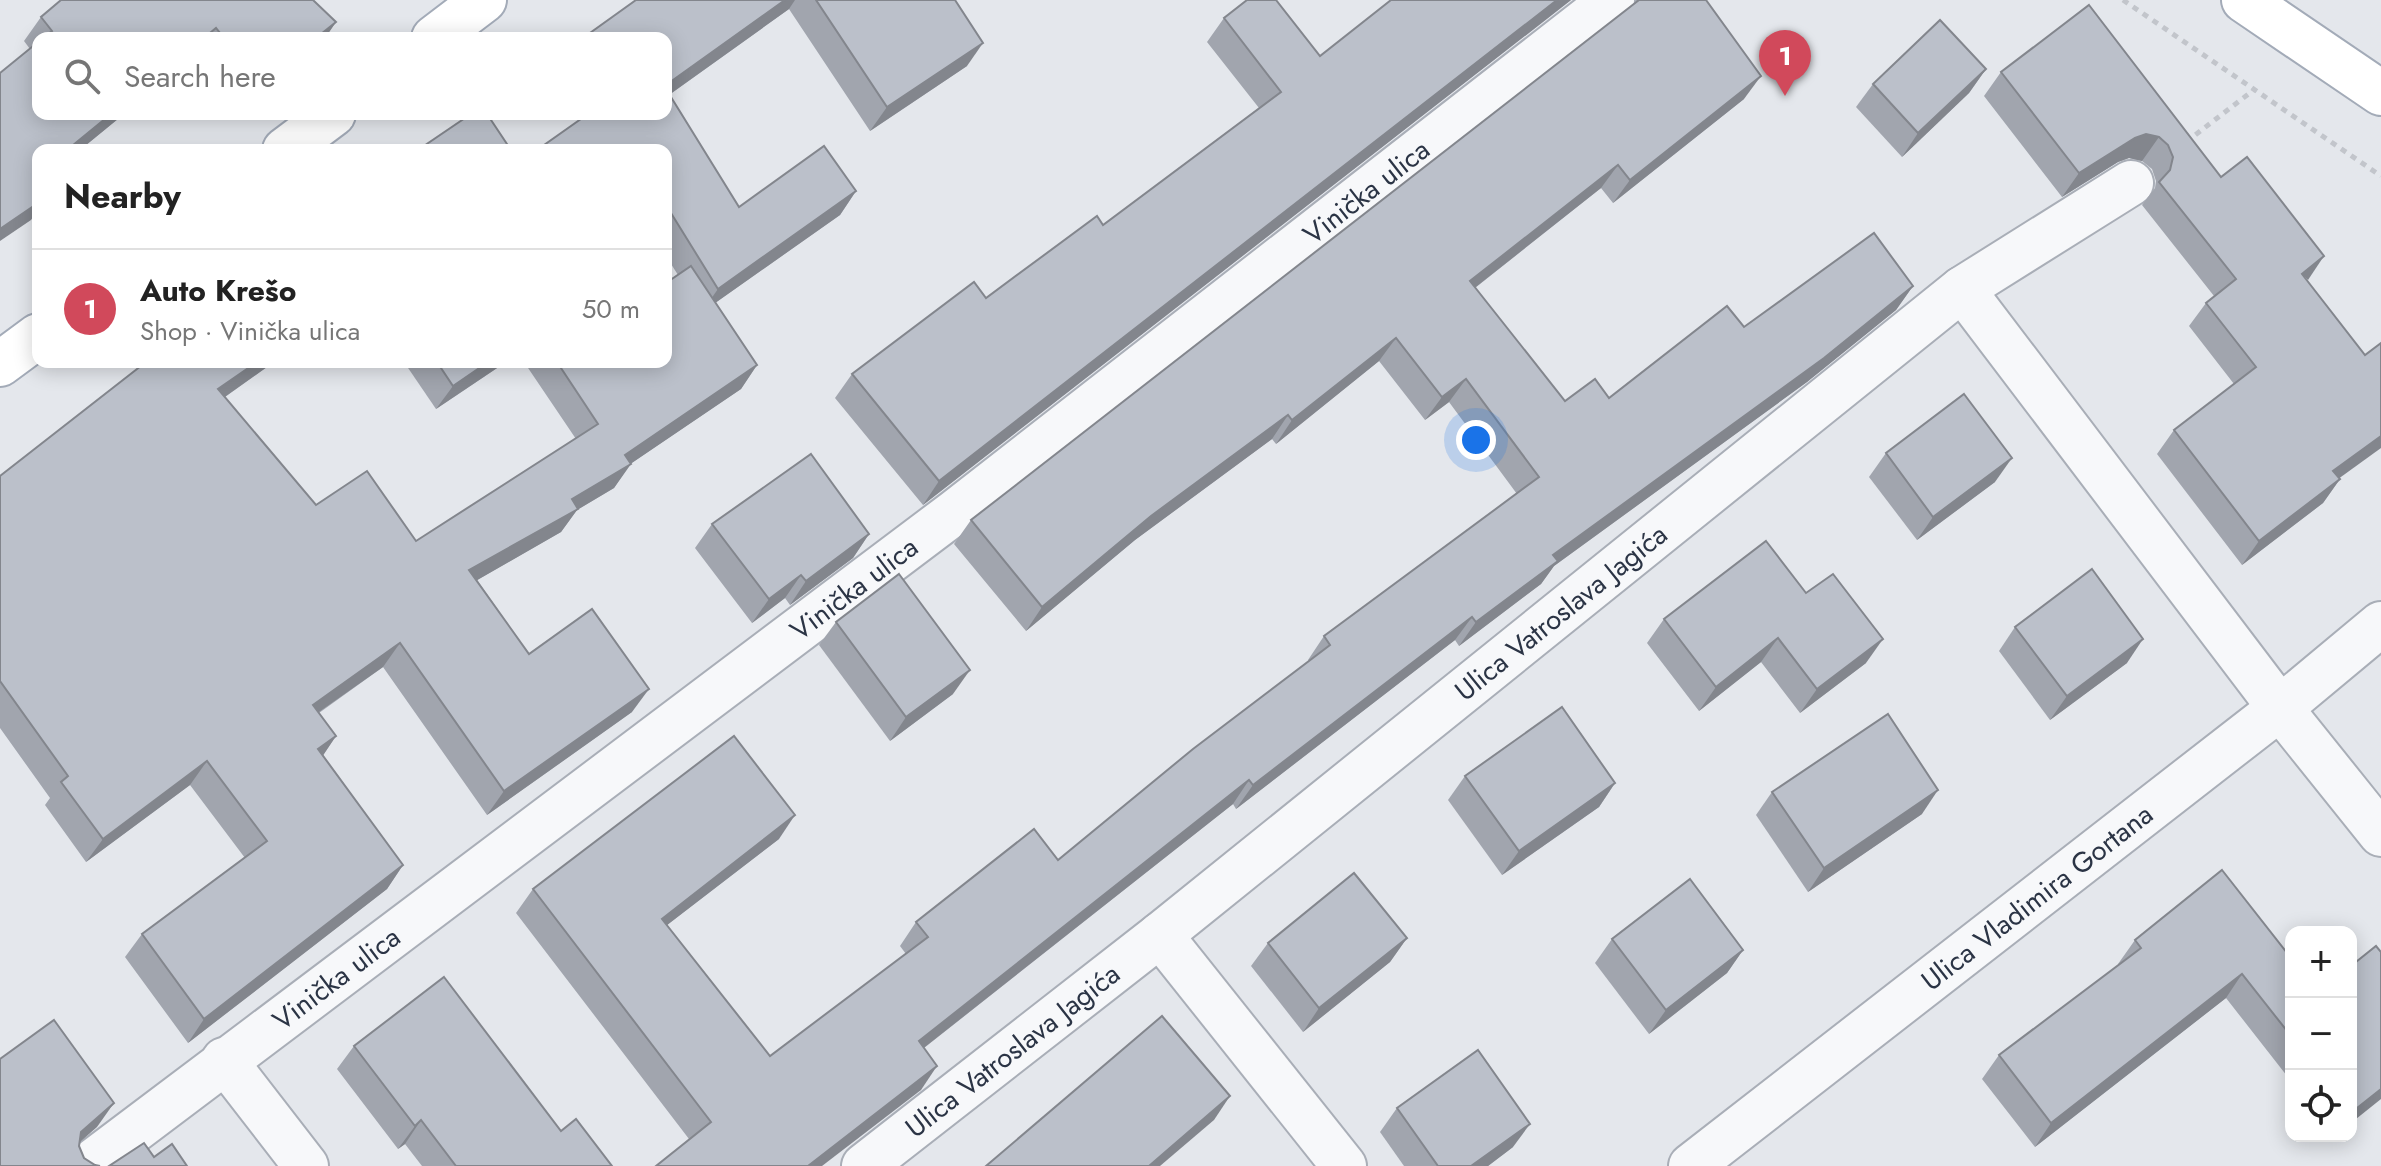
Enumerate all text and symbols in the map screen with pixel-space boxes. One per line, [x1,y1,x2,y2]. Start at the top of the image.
pin: 1 [1759,30,1811,96]
search box [32,32,672,120]
icon: search [60,54,104,98]
text: Search here [124,55,276,98]
street label: Vinička ulica [1294,130,1438,254]
text: Nearby [64,172,181,221]
text: Auto Krešo [140,269,296,312]
text: 1 [83,290,97,328]
text: 50 m [582,290,640,328]
text: Shop · Vinička ulica [140,312,360,350]
your location [1456,420,1496,460]
street label: Ulica Vatroslava Jagića [1446,514,1676,711]
street label: Vinička ulica [782,527,927,650]
street label: Ulica Vladimira Gortana [1912,794,2162,1001]
street label: Vinička ulica [264,917,409,1040]
map controls [2285,926,2357,1142]
button: + [2285,926,2357,998]
street label: Ulica Vatroslava Jagića [896,954,1129,1148]
button: − [2285,998,2357,1070]
button: locate [2285,1070,2357,1142]

